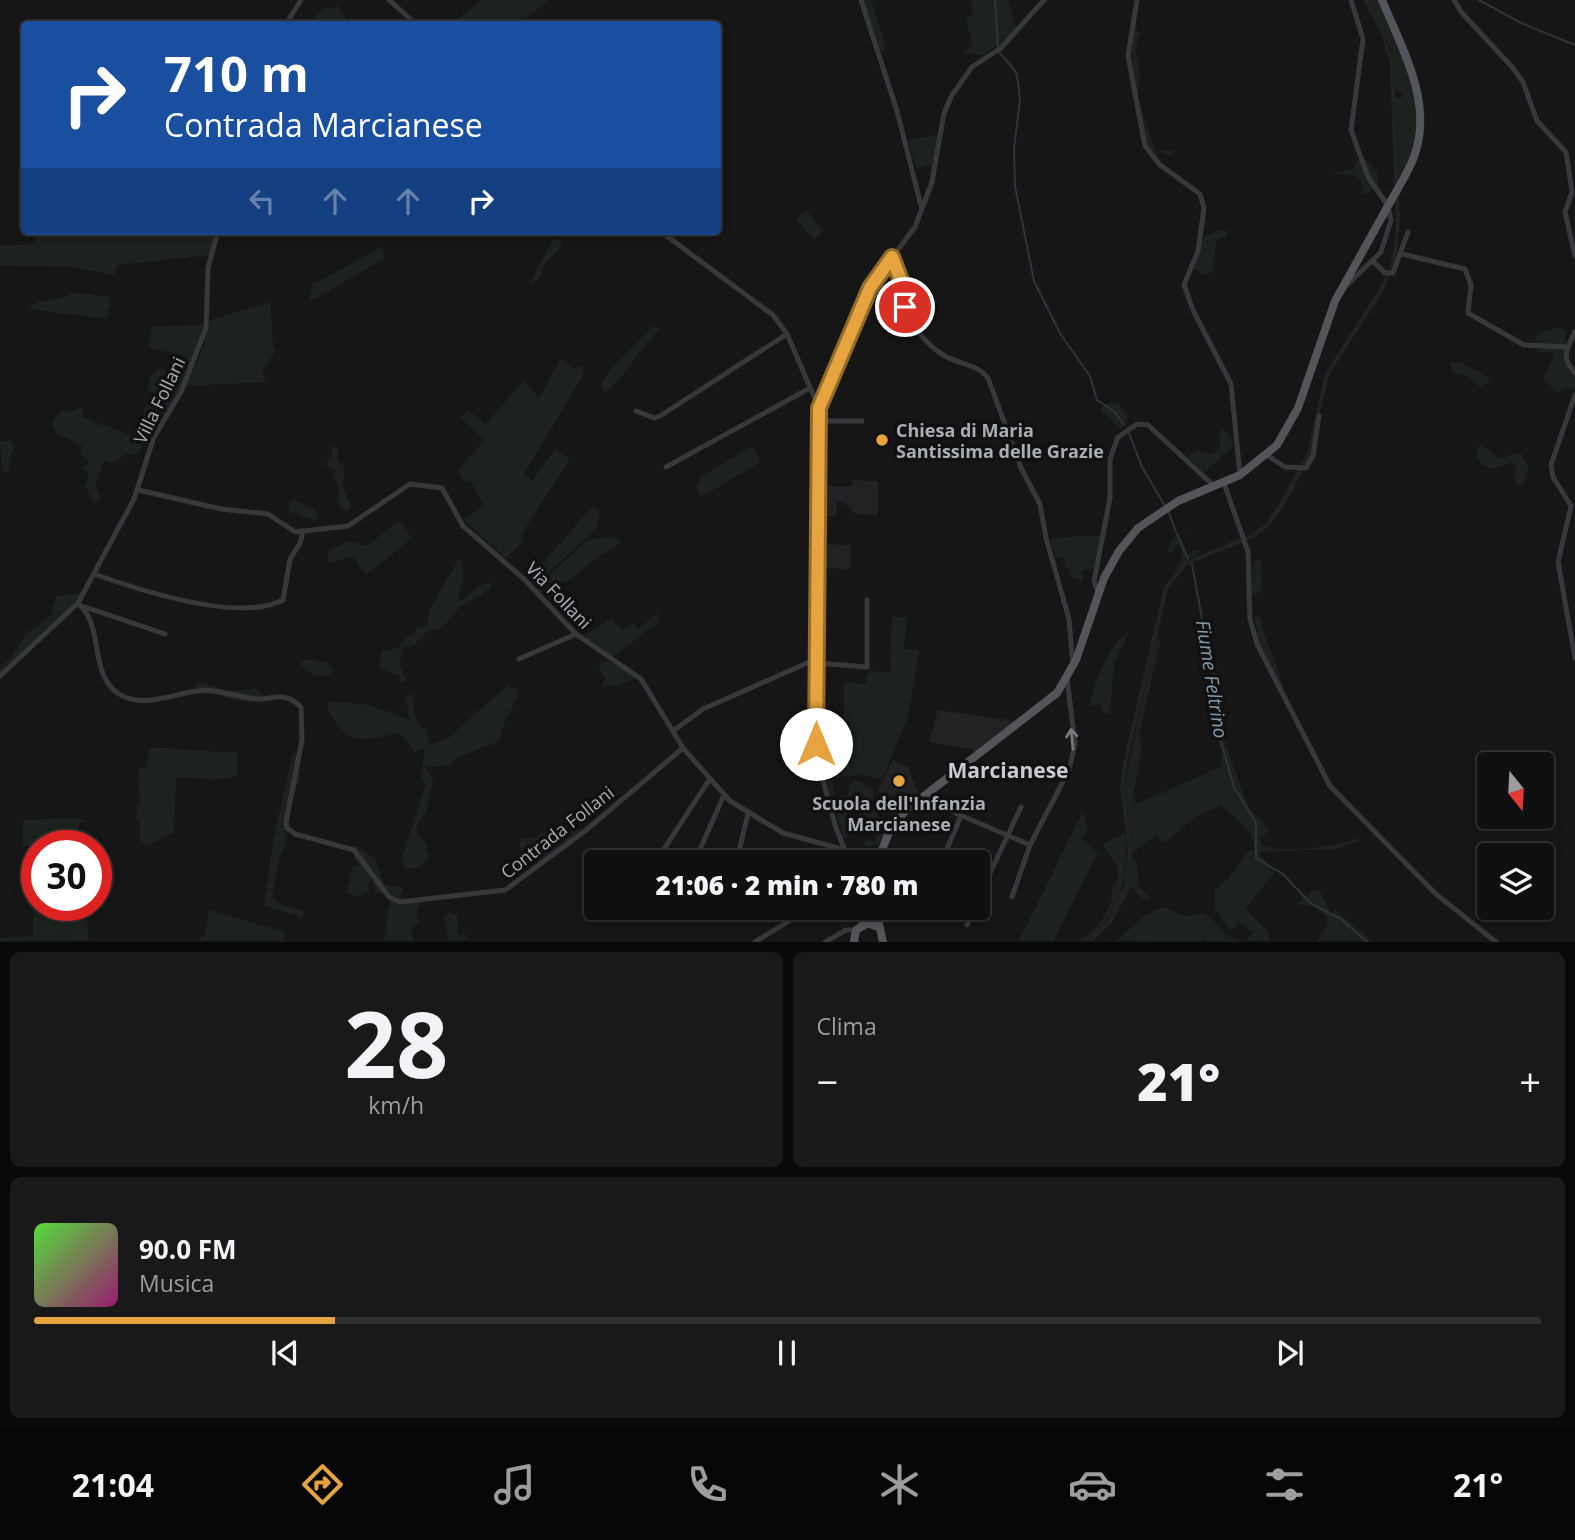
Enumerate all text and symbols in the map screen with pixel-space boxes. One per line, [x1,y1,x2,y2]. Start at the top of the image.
text: 710 m [164,40,309,106]
icon: right [49,49,140,140]
text: Contrada Marcianese [164,103,483,146]
icon: left [243,182,281,220]
icon: ahead [316,182,354,220]
icon: ahead [389,182,427,220]
icon: right [462,182,500,220]
pin [875,277,935,337]
icon: arrive [886,288,924,326]
street label: Villa Follani [128,353,190,447]
place label: Chiesa di Maria Santissima delle Grazie [896,418,1104,463]
marker: Chiesa di Maria Santissima delle Grazie [874,432,890,448]
street label: Via Follani [521,556,597,634]
water label: Fiume Feltrino [1190,618,1234,740]
position arrow [779,707,853,781]
one-way arrow [1066,728,1079,750]
north arrow [1477,752,1554,830]
map controls [1477,752,1554,920]
district label: Marcianese [948,756,1068,784]
marker: Scuola dell'Infanzia Marcianese [891,773,907,789]
street label: Contrada Follani [495,780,619,884]
place label: Scuola dell'Infanzia Marcianese [812,791,986,836]
speed limit sign: 30 [21,830,112,921]
button: layers [1477,843,1554,920]
text: 21:06 · 2 min · 780 m [656,867,918,903]
text: 28 [344,981,448,1105]
text: Clima [817,1010,877,1042]
text: 21° [1137,1045,1220,1116]
text: − [817,1055,838,1107]
text: + [1519,1055,1541,1107]
text: km/h [368,1089,424,1121]
text: 90.0 FM [139,1231,237,1267]
text: Musica [139,1267,214,1299]
icon: previous [266,1334,304,1372]
icon: pause [768,1334,806,1372]
icon: next [1271,1334,1309,1372]
icon: directions [298,1460,347,1509]
icon: music [490,1460,539,1509]
icon: phone [683,1460,732,1509]
icon: climate [875,1460,924,1509]
icon: car [1068,1460,1117,1509]
icon: filters [1260,1460,1309,1509]
text: 21:04 [72,1463,154,1506]
text: 21° [1453,1463,1503,1506]

